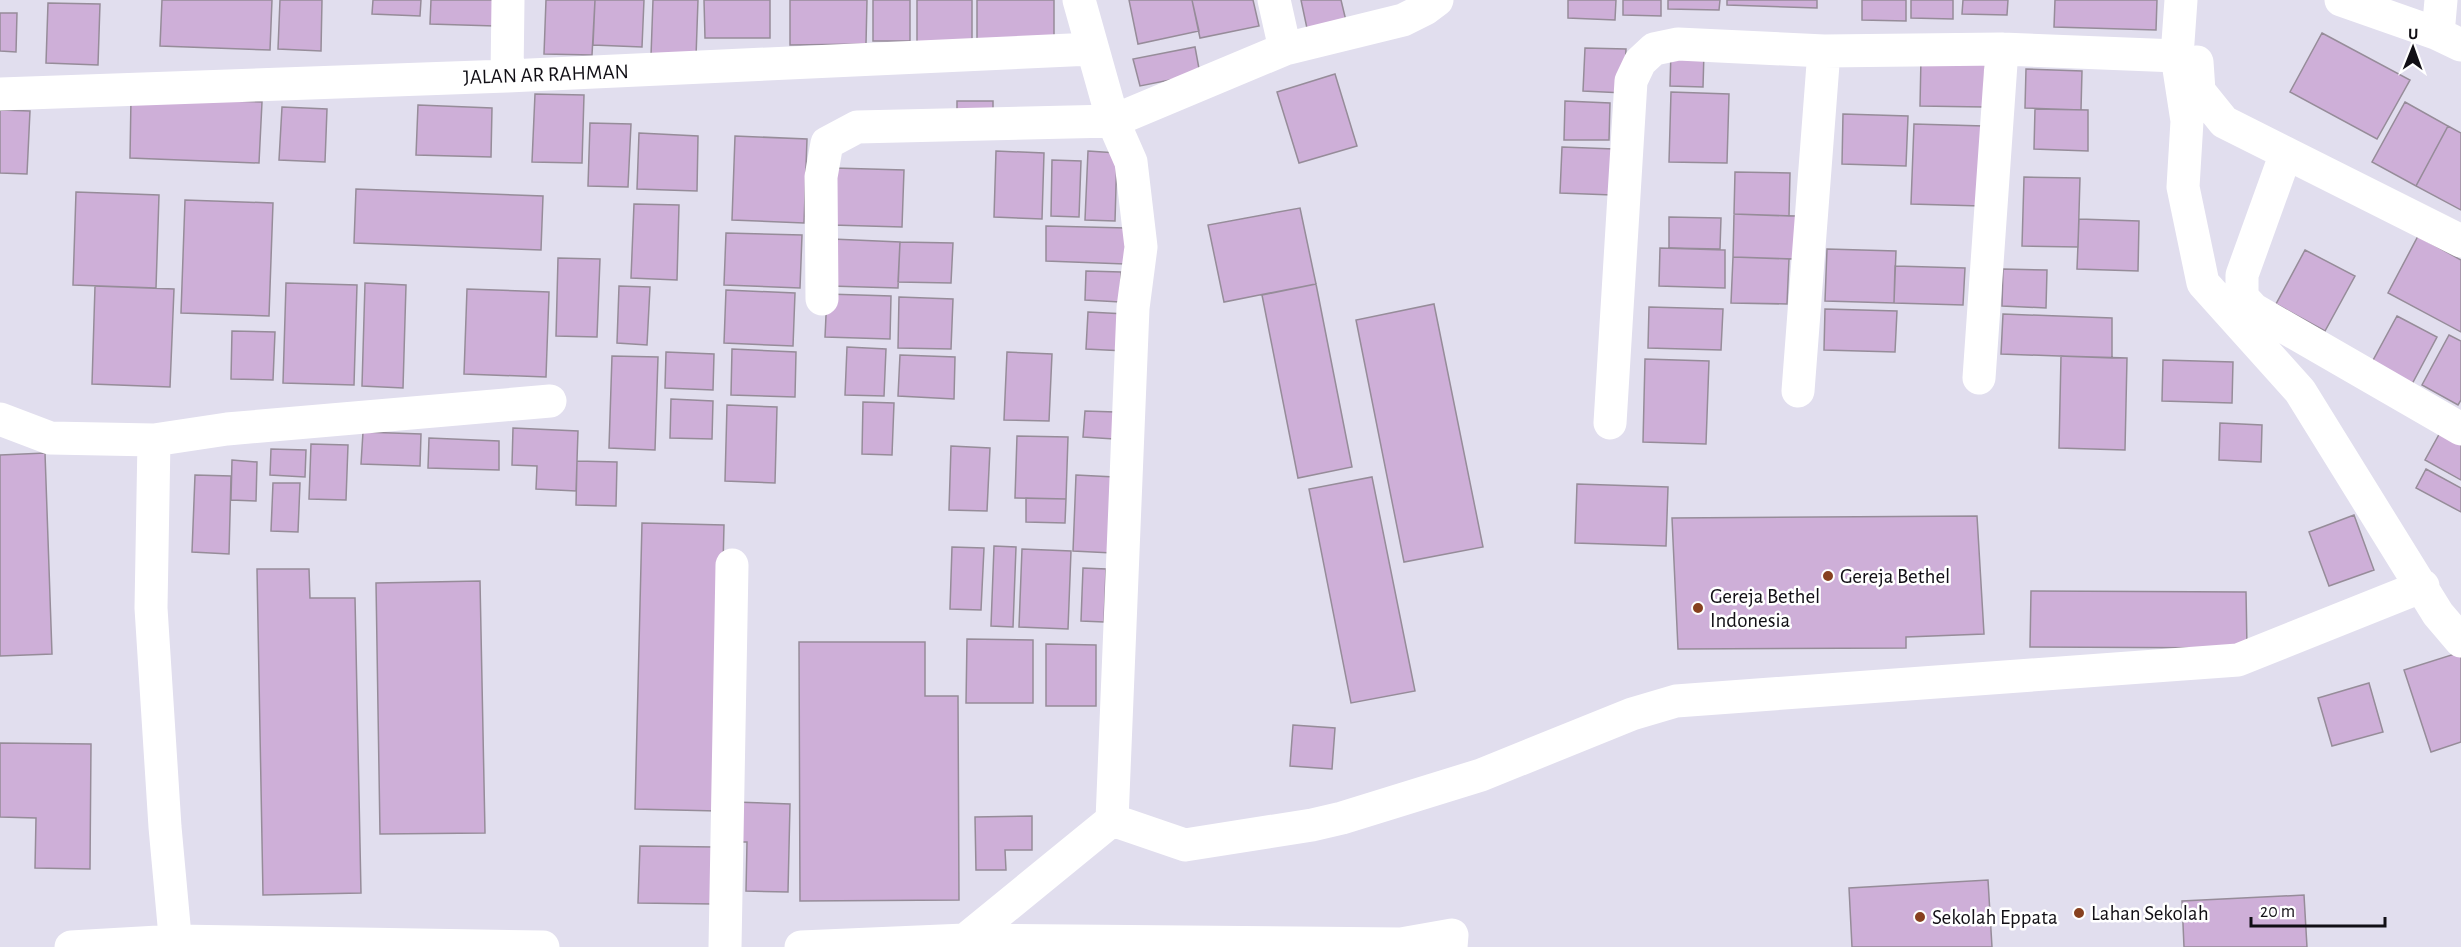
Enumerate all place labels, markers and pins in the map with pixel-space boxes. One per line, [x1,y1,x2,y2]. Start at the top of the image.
place label: Gereja Bethel [1840,566,1950,587]
marker: Gereja Bethel [1821,569,1835,583]
place label: Gereja Bethel Indonesia [1710,586,1820,631]
marker: Gereja Bethel Indonesia [1691,601,1705,615]
place label: Lahan Sekolah [2091,903,2209,924]
marker: Lahan Sekolah [2072,906,2086,920]
place label: Sekolah Eppata [1932,907,2058,928]
marker: Sekolah Eppata [1913,910,1927,924]

